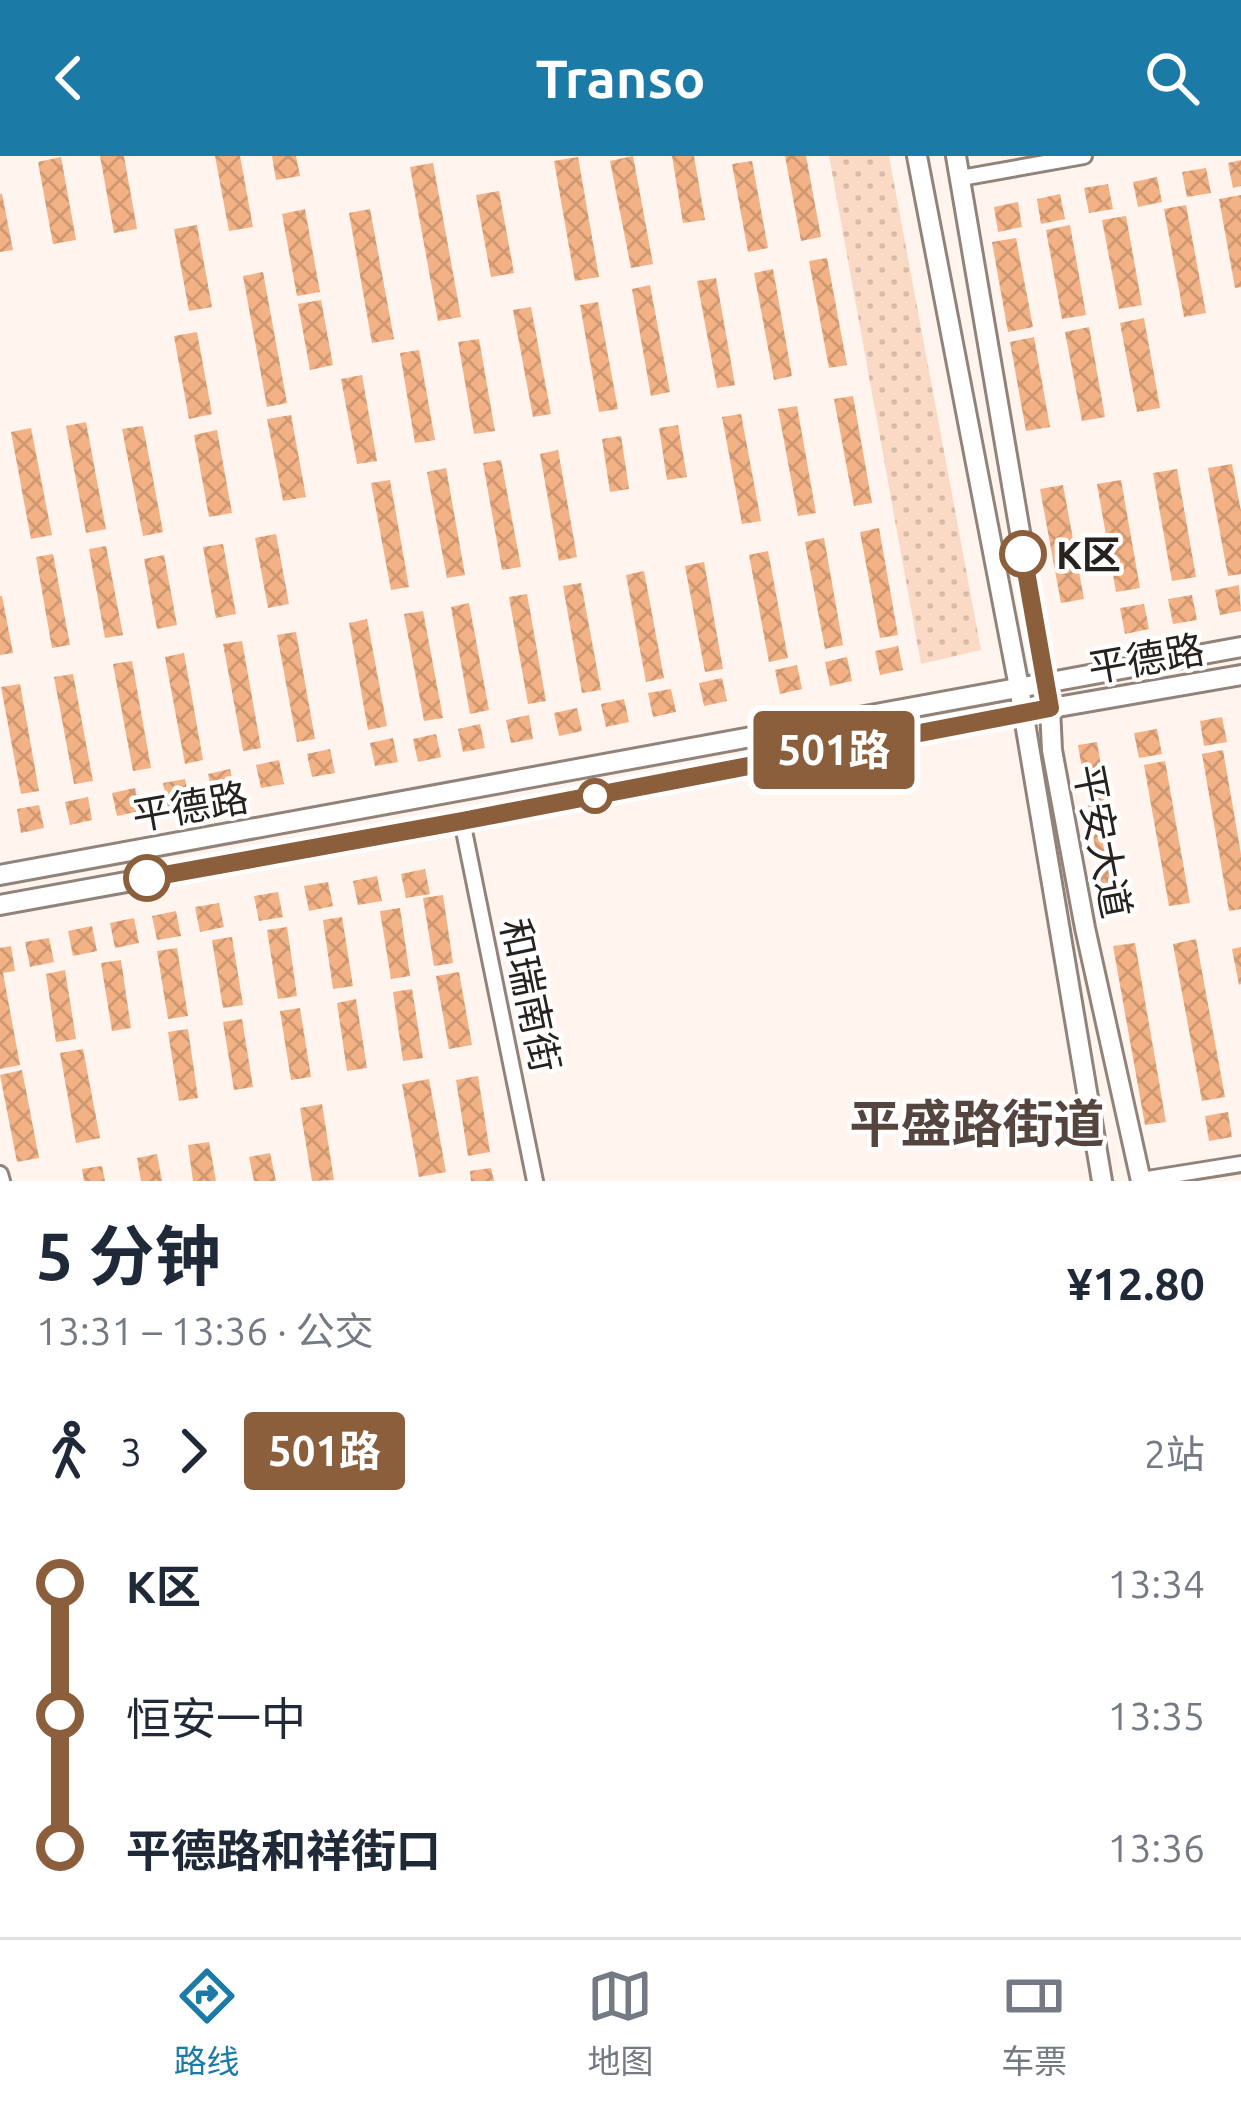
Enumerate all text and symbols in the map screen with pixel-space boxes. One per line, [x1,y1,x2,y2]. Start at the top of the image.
icon: back [36,45,102,111]
icon: search [1139,45,1205,111]
text: Transo [536,48,705,108]
marker: K区 [1001,532,1045,576]
place label: K区 [1056,533,1121,576]
street label: 平德路 [1085,627,1207,689]
line badge: 501路 [750,711,918,789]
text: 501路 [777,726,891,773]
street label: 平安大道 [1067,760,1139,922]
street label: 平德路 [129,775,251,837]
unlabelled marker [579,780,611,812]
unlabelled marker [125,856,169,900]
street label: 和瑞南街 [494,914,568,1076]
district label: 平盛路街道 [849,1094,1105,1152]
text: 5 分钟 [36,1218,221,1292]
text: ¥12.80 [1067,1258,1205,1309]
text: 13:31 – 13:36 · 公交 [36,1309,374,1352]
icon: walk [36,1418,102,1484]
icon: forward [160,1418,226,1484]
text: 501路 [268,1427,381,1474]
text: 3 [120,1430,142,1473]
text: 2站 [1144,1432,1205,1475]
text: K区 [126,1561,201,1612]
text: 13:34 [1107,1562,1205,1605]
text: 恒安一中 [126,1693,306,1744]
text: 13:35 [1107,1694,1205,1737]
text: 平德路和祥街口 [126,1825,441,1876]
text: 13:36 [1107,1826,1205,1869]
tab: 路线 [174,1963,240,2083]
tab: 地图 [587,1963,653,2083]
tab: 车票 [1001,1963,1067,2083]

